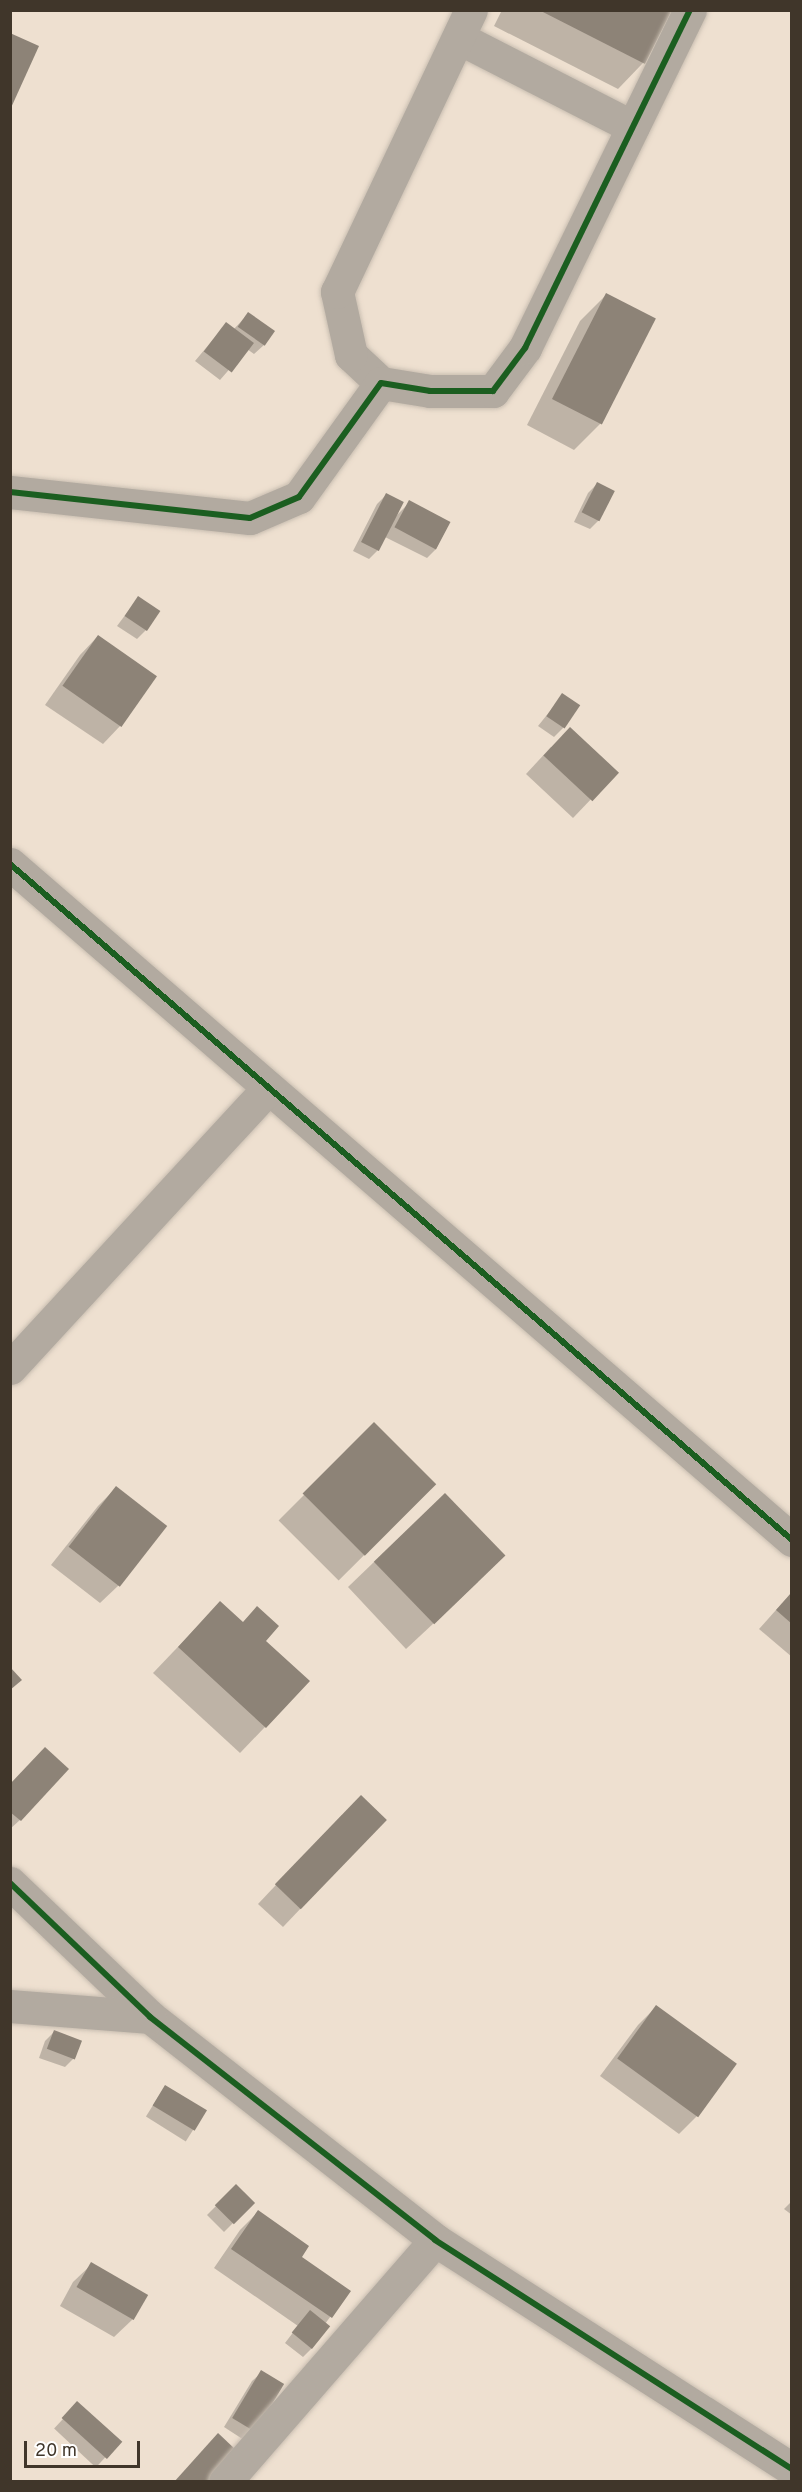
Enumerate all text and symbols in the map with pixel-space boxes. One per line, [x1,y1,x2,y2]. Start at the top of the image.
scale bar [27,2429,142,2467]
text: 20 m [35,2440,77,2463]

